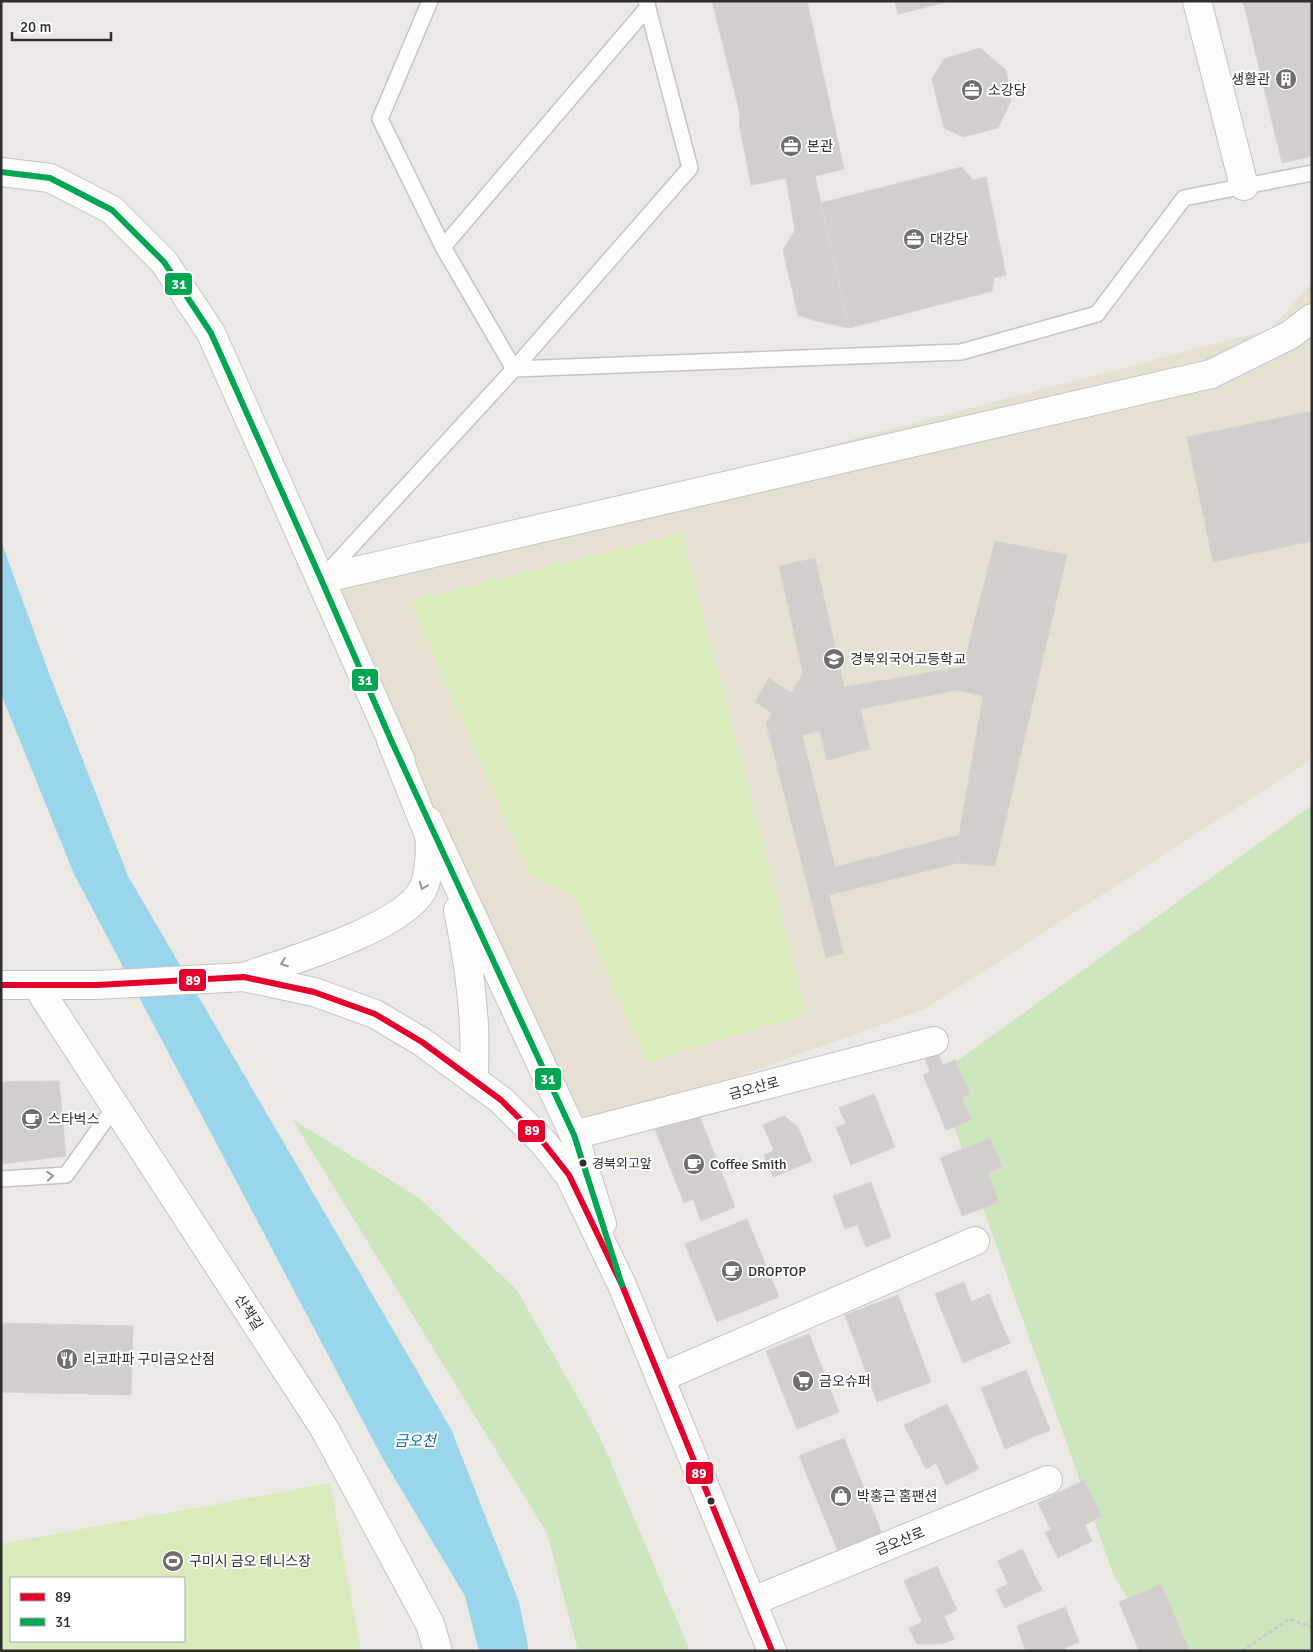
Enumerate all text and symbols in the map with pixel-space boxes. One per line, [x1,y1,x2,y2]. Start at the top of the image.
scale bar [12,10,111,42]
text: 20 m [20,18,51,36]
building icon: 생활관 [1274,67,1298,91]
place label: 생활관 [1231,71,1270,88]
office icon: 소강당 [960,78,984,102]
place label: 소강당 [988,82,1027,99]
office icon: 본관 [779,134,803,158]
place label: 본관 [807,138,833,155]
office icon: 대강당 [902,227,926,251]
place label: 대강당 [930,231,969,248]
line badge: 31 [164,272,193,296]
text: 31 [171,276,187,293]
school or university icon: 경북외국어고등학교 [822,647,846,671]
place label: 경북외국어고등학교 [850,651,966,668]
line badge: 31 [351,668,379,692]
text: 31 [357,672,373,689]
one-way arrow [418,881,429,890]
one-way arrow [281,957,289,967]
line badge: 89 [178,968,207,992]
text: 89 [185,972,201,989]
line badge: 31 [534,1067,562,1091]
text: 31 [540,1071,556,1088]
street label: 금오산로 [727,1074,781,1103]
cafe icon: 스타벅스 [20,1107,44,1131]
place label: 스타벅스 [48,1111,100,1128]
line badge: 89 [517,1119,546,1143]
text: 89 [524,1122,540,1139]
cafe icon: Coffee Smith [682,1152,706,1176]
place label: 경북외고앞 [592,1156,652,1172]
place label: Coffee Smith [710,1156,787,1173]
marker: 경북외고앞 [578,1158,588,1168]
one-way arrow [46,1170,54,1181]
cafe icon: DROPTOP [720,1259,744,1283]
place label: DROPTOP [748,1263,806,1280]
street label: 산책길 [231,1291,266,1333]
restaurant icon: 리코파파 구미금오산점 [55,1347,79,1371]
place label: 리코파파 구미금오산점 [83,1351,215,1368]
supermarket icon: 금오슈퍼 [791,1369,815,1393]
place label: 금오슈퍼 [819,1373,871,1390]
water label: 금오천 [394,1432,438,1450]
line badge: 89 [685,1461,714,1485]
text: 89 [691,1465,707,1482]
shop icon: 박홍근 홈팬션 [829,1484,853,1508]
place label: 박홍근 홈팬션 [857,1488,937,1505]
unlabelled marker [706,1496,716,1506]
street label: 금오산로 [873,1524,927,1559]
sports icon: 구미시 금오 테니스장 [161,1549,185,1573]
place label: 구미시 금오 테니스장 [189,1553,311,1570]
legend [10,1577,185,1642]
text: 89 [55,1588,71,1606]
text: 31 [55,1613,71,1631]

